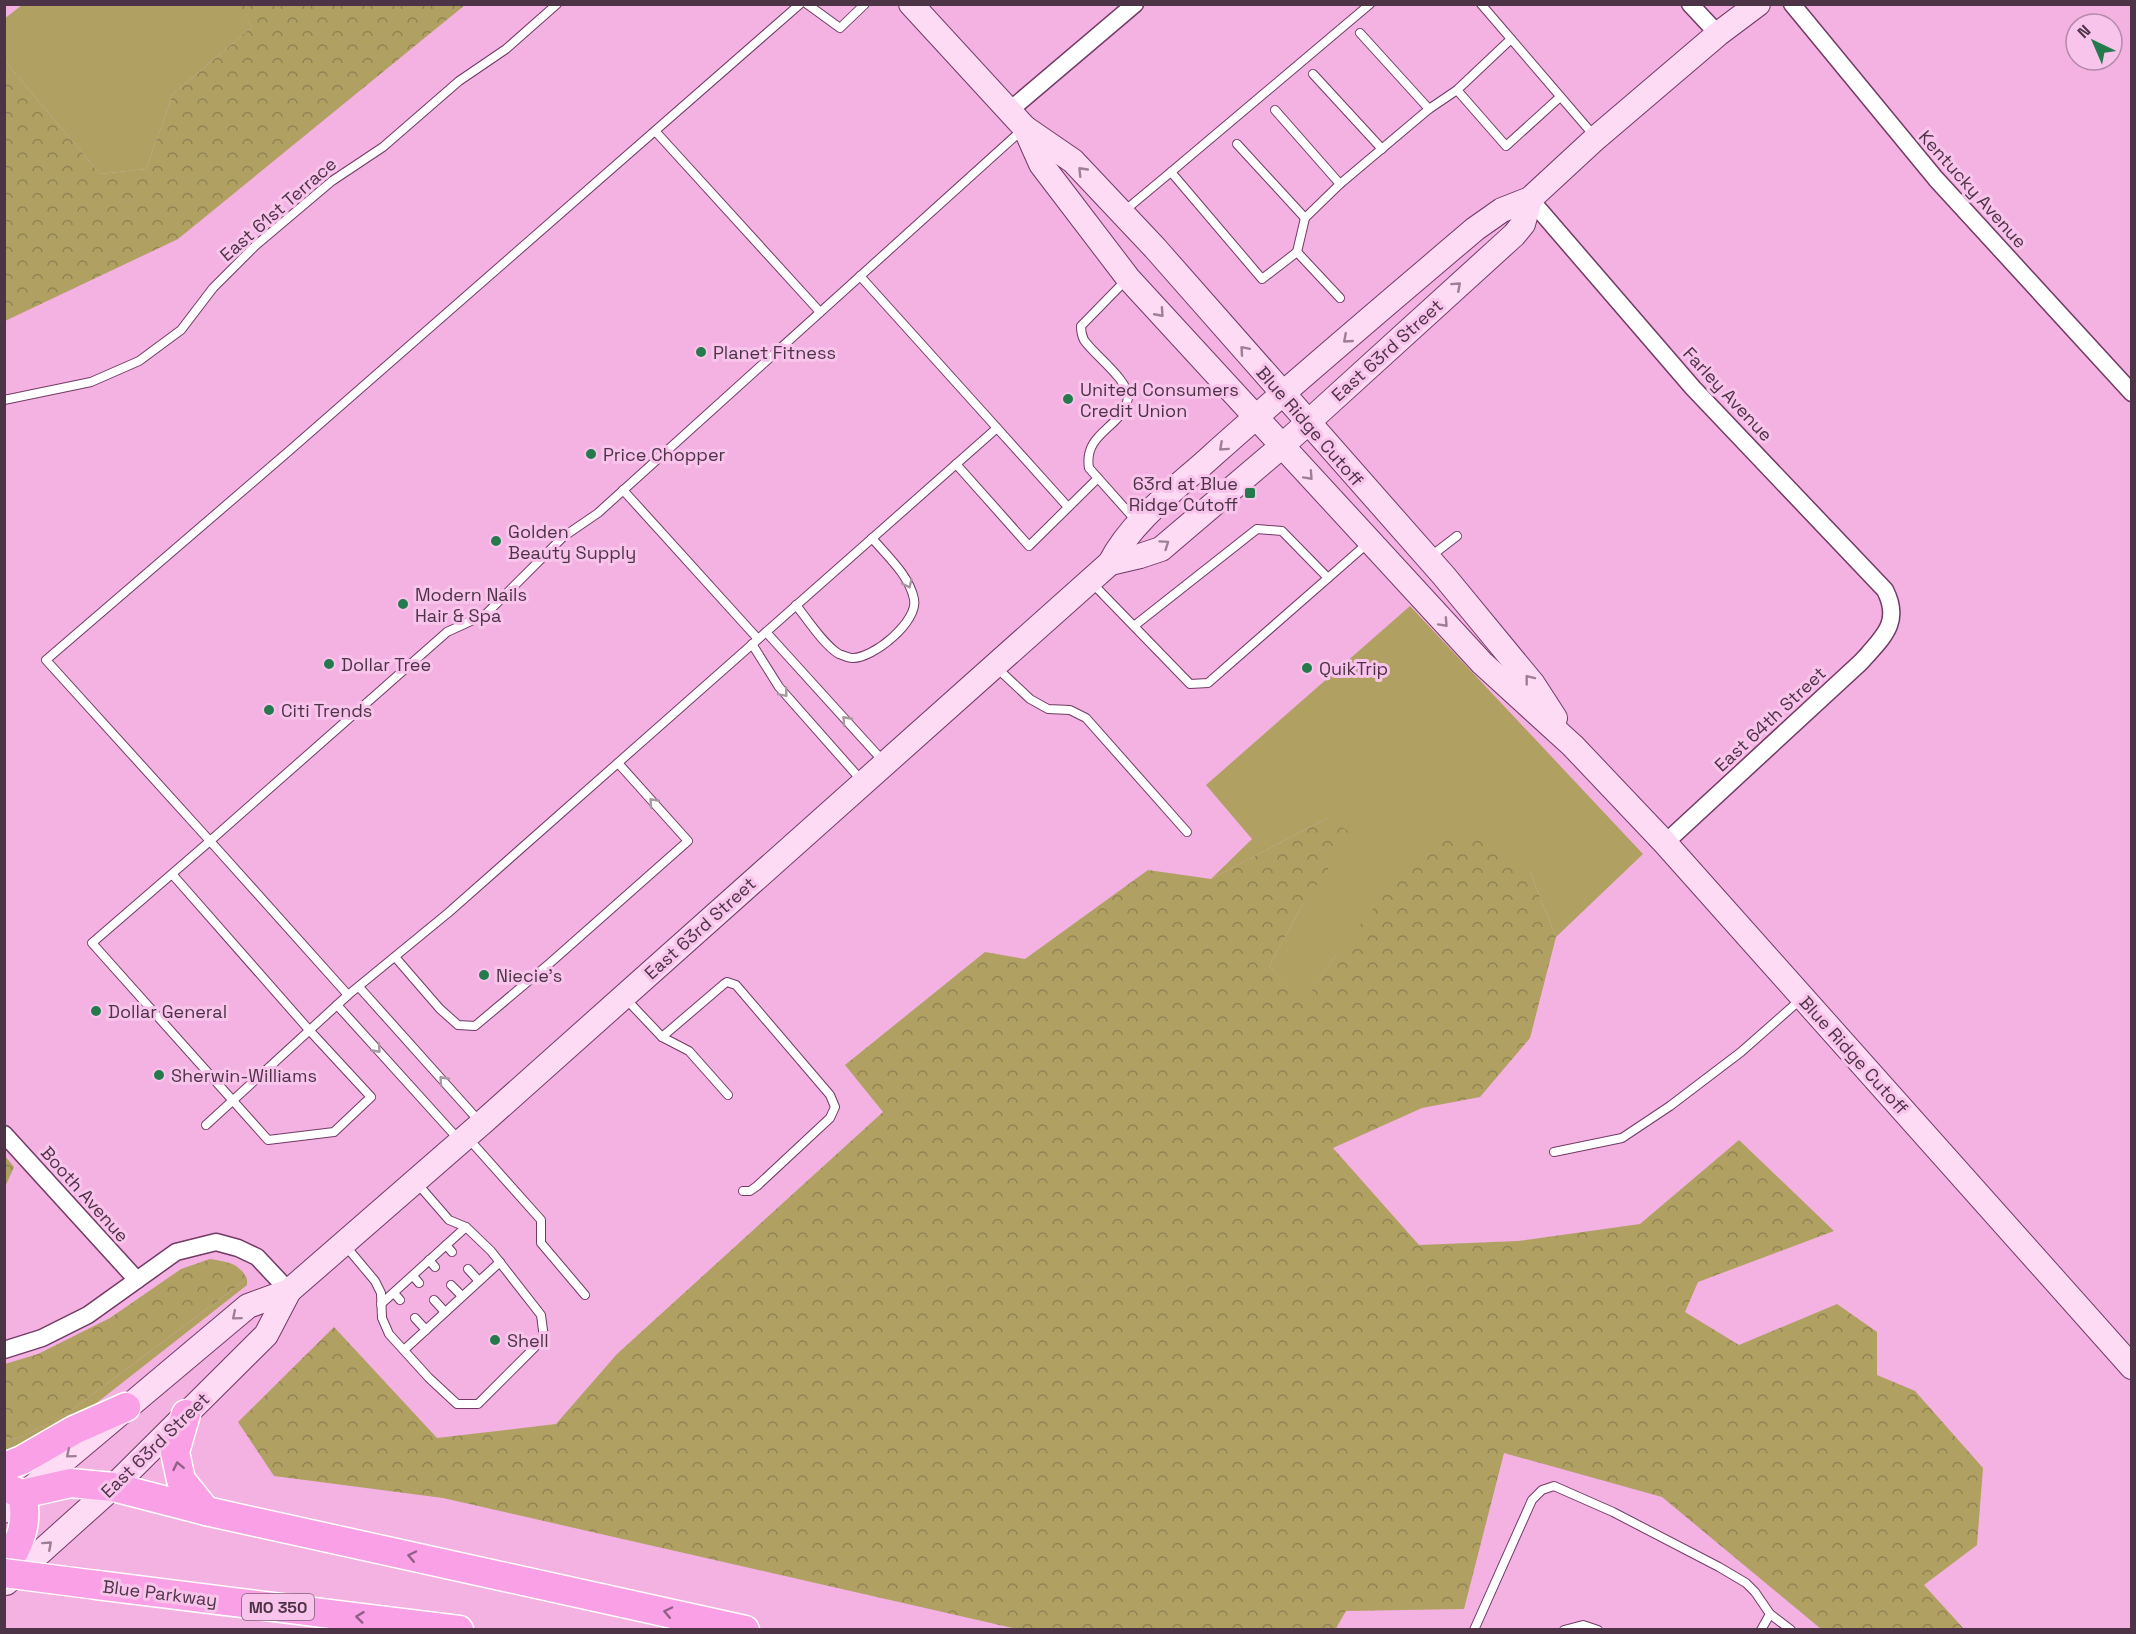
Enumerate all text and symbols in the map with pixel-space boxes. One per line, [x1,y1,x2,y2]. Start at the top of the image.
north arrow [2064,12,2124,72]
text: N [2073,20,2095,43]
street label: Kentucky Avenue [1914,125,2032,253]
street label: East 61st Terrace [215,152,341,266]
one-way arrow [1078,167,1089,177]
one-way arrow [1450,282,1461,293]
street label: East 63rd Street [1326,294,1448,406]
one-way arrow [1153,306,1164,317]
one-way arrow [1343,332,1354,343]
place label: Planet Fitness [713,341,836,364]
street label: Farley Avenue [1678,342,1778,446]
marker: Planet Fitness [694,345,708,359]
one-way arrow [1240,346,1251,357]
street label: Blue Ridge Cutoff [1252,361,1369,491]
place label: United Consumers Credit Union [1080,378,1239,422]
marker: United Consumers Credit Union [1061,392,1075,406]
one-way arrow [1219,440,1230,451]
place label: Price Chopper [603,443,726,466]
marker: Price Chopper [584,447,598,461]
one-way arrow [1302,469,1313,480]
place label: 63rd at Blue Ridge Cutoff [1129,472,1238,516]
marker: 63rd at Blue Ridge Cutoff [1243,486,1257,500]
place label: Golden Beauty Supply [508,520,636,564]
marker: Golden Beauty Supply [489,534,503,548]
one-way arrow [1158,540,1169,551]
one-way arrow [900,578,912,589]
place label: Modern Nails Hair & Spa [415,583,527,627]
marker: Modern Nails Hair & Spa [396,597,410,611]
one-way arrow [1437,615,1448,626]
place label: Dollar Tree [341,653,431,676]
marker: Dollar Tree [322,657,336,671]
place label: QuikTrip [1319,657,1388,680]
marker: QuikTrip [1300,661,1314,675]
street label: East 64th Street [1710,662,1830,776]
one-way arrow [1525,675,1536,686]
one-way arrow [777,686,788,697]
place label: Citi Trends [281,699,372,722]
marker: Citi Trends [262,703,276,717]
one-way arrow [842,716,853,727]
one-way arrow [649,798,660,808]
street label: East 63rd Street [639,872,761,984]
place label: Niecie's [496,964,562,987]
marker: Niecie's [477,968,491,982]
street label: Blue Ridge Cutoff [1795,991,1914,1119]
place label: Dollar General [108,1000,227,1023]
marker: Dollar General [89,1004,103,1018]
one-way arrow [370,1042,381,1052]
place label: Sherwin-Williams [171,1064,317,1087]
marker: Sherwin-Williams [152,1068,166,1082]
one-way arrow [439,1076,450,1087]
street label: Booth Avenue [36,1141,134,1247]
one-way arrow [232,1308,243,1319]
place label: Shell [507,1329,549,1352]
marker: Shell [488,1333,502,1347]
street label: East 63rd Street [96,1387,214,1503]
one-way arrow [66,1447,77,1458]
one-way arrow [172,1462,185,1472]
one-way arrow [41,1541,52,1552]
one-way arrow [407,1551,417,1564]
street label: Blue Parkway [101,1575,219,1611]
road number: MO 350 [242,1594,314,1620]
one-way arrow [663,1607,673,1620]
one-way arrow [355,1612,364,1624]

